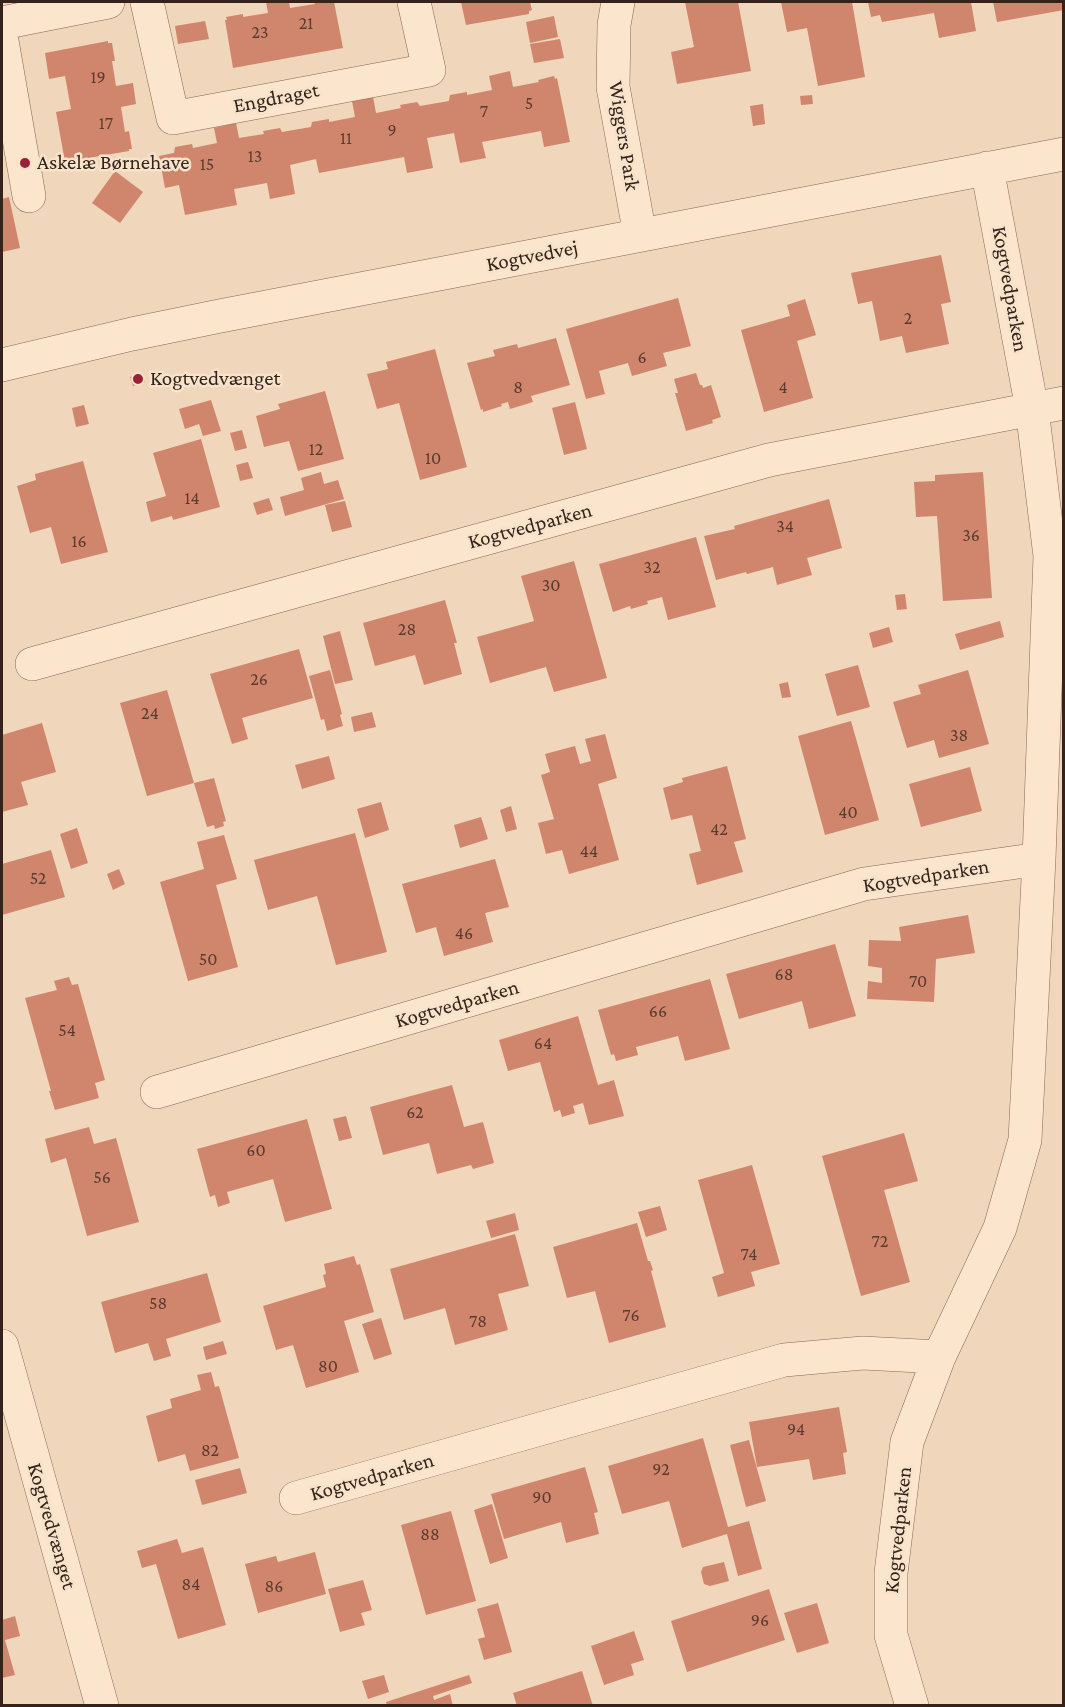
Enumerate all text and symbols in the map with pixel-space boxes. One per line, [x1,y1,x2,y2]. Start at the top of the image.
house number: 21 [299,12,313,34]
house number: 23 [251,21,269,43]
house number: 19 [90,66,106,88]
street label: Engdraget [231,77,321,119]
street label: Wiggers Park [603,79,645,193]
house number: 5 [525,92,533,114]
house number: 7 [480,100,488,122]
house number: 17 [99,112,113,134]
house number: 9 [387,119,397,141]
house number: 11 [340,127,352,149]
house number: 13 [248,145,262,167]
place label: Askelæ Børnehave [37,150,190,176]
house number: 15 [200,153,214,175]
marker: Askelæ Børnehave [18,156,32,170]
street label: Kogtvedparken [987,224,1033,354]
street label: Kogtvedvej [484,235,580,277]
house number: 2 [904,307,912,329]
house number: 6 [637,346,647,368]
place label: Kogtvedvænget [150,366,280,392]
marker: Kogtvedvænget [131,372,145,386]
house number: 8 [513,376,523,398]
house number: 4 [778,376,788,398]
house number: 12 [309,438,323,460]
house number: 10 [425,447,441,469]
house number: 14 [184,487,200,509]
street label: Kogtvedparken [465,497,595,555]
house number: 34 [776,515,794,537]
house number: 36 [962,524,980,546]
house number: 16 [71,530,87,552]
house number: 32 [643,556,661,578]
house number: 30 [542,574,560,596]
house number: 28 [398,618,416,640]
house number: 26 [250,668,268,690]
house number: 24 [141,702,159,724]
house number: 38 [950,724,968,746]
house number: 40 [838,801,858,823]
house number: 42 [710,818,728,840]
house number: 44 [580,840,598,862]
street label: Kogtvedparken [861,854,991,898]
house number: 52 [30,867,46,889]
house number: 46 [455,922,473,944]
house number: 50 [199,948,217,970]
house number: 68 [775,963,793,985]
house number: 70 [909,970,927,992]
street label: Kogtvedparken [392,974,522,1034]
house number: 66 [649,1000,667,1022]
house number: 54 [58,1019,76,1041]
house number: 64 [534,1032,552,1054]
house number: 62 [406,1101,424,1123]
house number: 60 [246,1139,266,1161]
house number: 56 [93,1166,111,1188]
house number: 72 [872,1230,888,1252]
house number: 74 [741,1243,757,1265]
house number: 58 [149,1292,167,1314]
house number: 76 [622,1304,640,1326]
house number: 78 [469,1310,487,1332]
house number: 80 [318,1355,338,1377]
house number: 94 [787,1418,805,1440]
house number: 82 [201,1439,219,1461]
street label: Kogtvedparken [307,1447,437,1507]
house number: 92 [652,1458,670,1480]
street label: Kogtvedvænget [22,1460,82,1592]
street label: Kogtvedparken [879,1465,917,1595]
house number: 90 [532,1486,552,1508]
house number: 88 [420,1523,440,1545]
house number: 84 [182,1573,200,1595]
house number: 86 [265,1575,283,1597]
house number: 96 [751,1609,769,1631]

